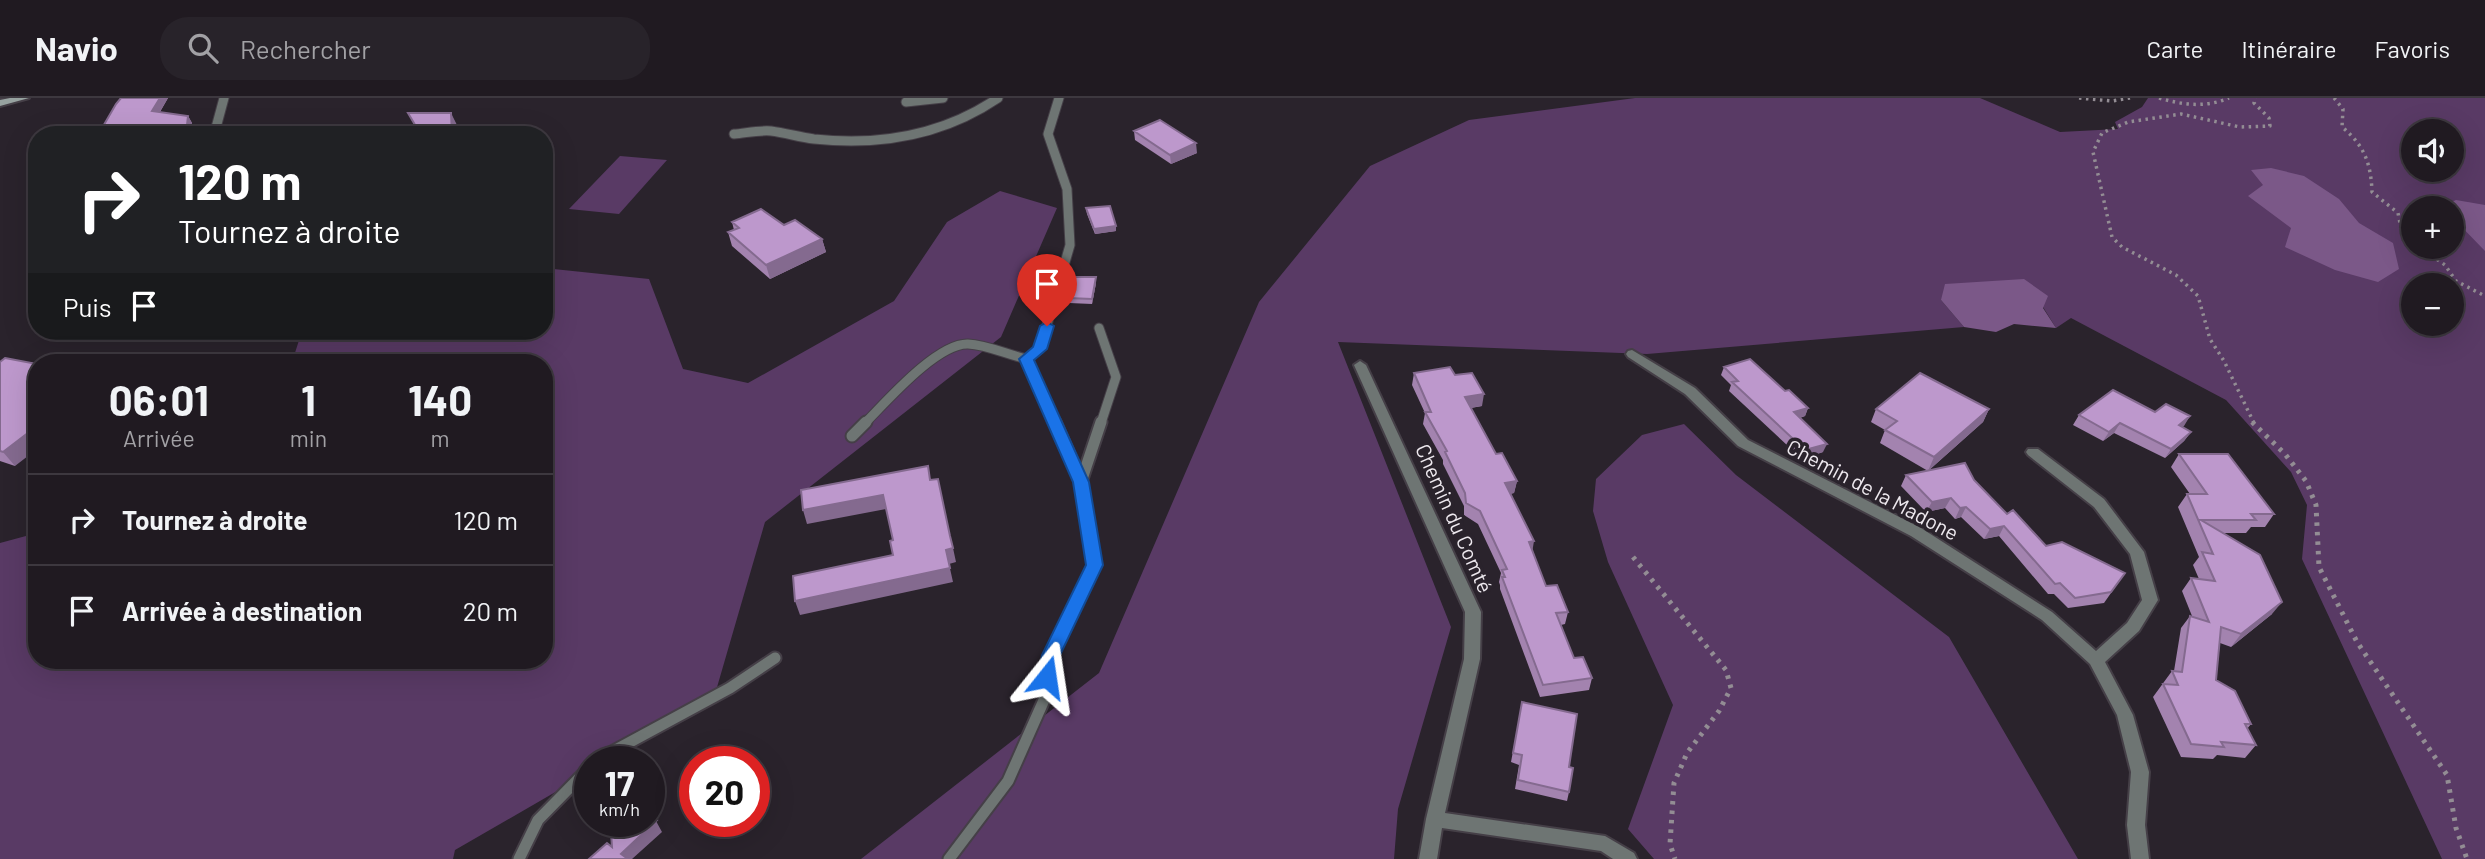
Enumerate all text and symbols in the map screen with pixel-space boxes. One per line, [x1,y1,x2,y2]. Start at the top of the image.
search box [160,17,650,80]
text: Navio [35,28,118,68]
icon: search [184,29,222,67]
text: Rechercher [240,33,371,64]
text: Carte [2147,34,2203,63]
text: Itinéraire [2241,34,2337,63]
text: Favoris [2375,34,2450,63]
map controls [2401,119,2464,336]
button: sound [2401,119,2464,182]
text: 120 m [178,151,301,210]
icon: right [63,154,154,245]
button: + [2401,196,2464,259]
text: Tournez à droite [178,211,400,249]
pin [1017,254,1077,326]
icon: arrive [1028,265,1066,303]
button: − [2401,273,2464,336]
icon: arrive [125,287,163,325]
text: Puis [63,291,111,322]
text: 06:01 [109,374,209,424]
text: 1 [301,374,316,424]
text: 140 [408,374,472,424]
text: Arrivée [123,424,195,452]
text: min [290,424,327,452]
text: m [431,424,450,452]
street label: Chemin de la Madone [1783,433,1963,545]
street label: Chemin du Comté [1411,440,1499,596]
icon: right [63,501,101,539]
text: Tournez à droite [122,504,307,535]
text: 120 m [454,504,518,535]
icon: arrive [63,592,101,630]
text: Arrivée à destination [122,595,362,626]
text: 20 m [463,595,518,626]
position arrow [1010,640,1084,714]
speed limit sign: 20 [679,746,770,837]
text: 17 [605,761,634,803]
text: km/h [599,798,640,820]

